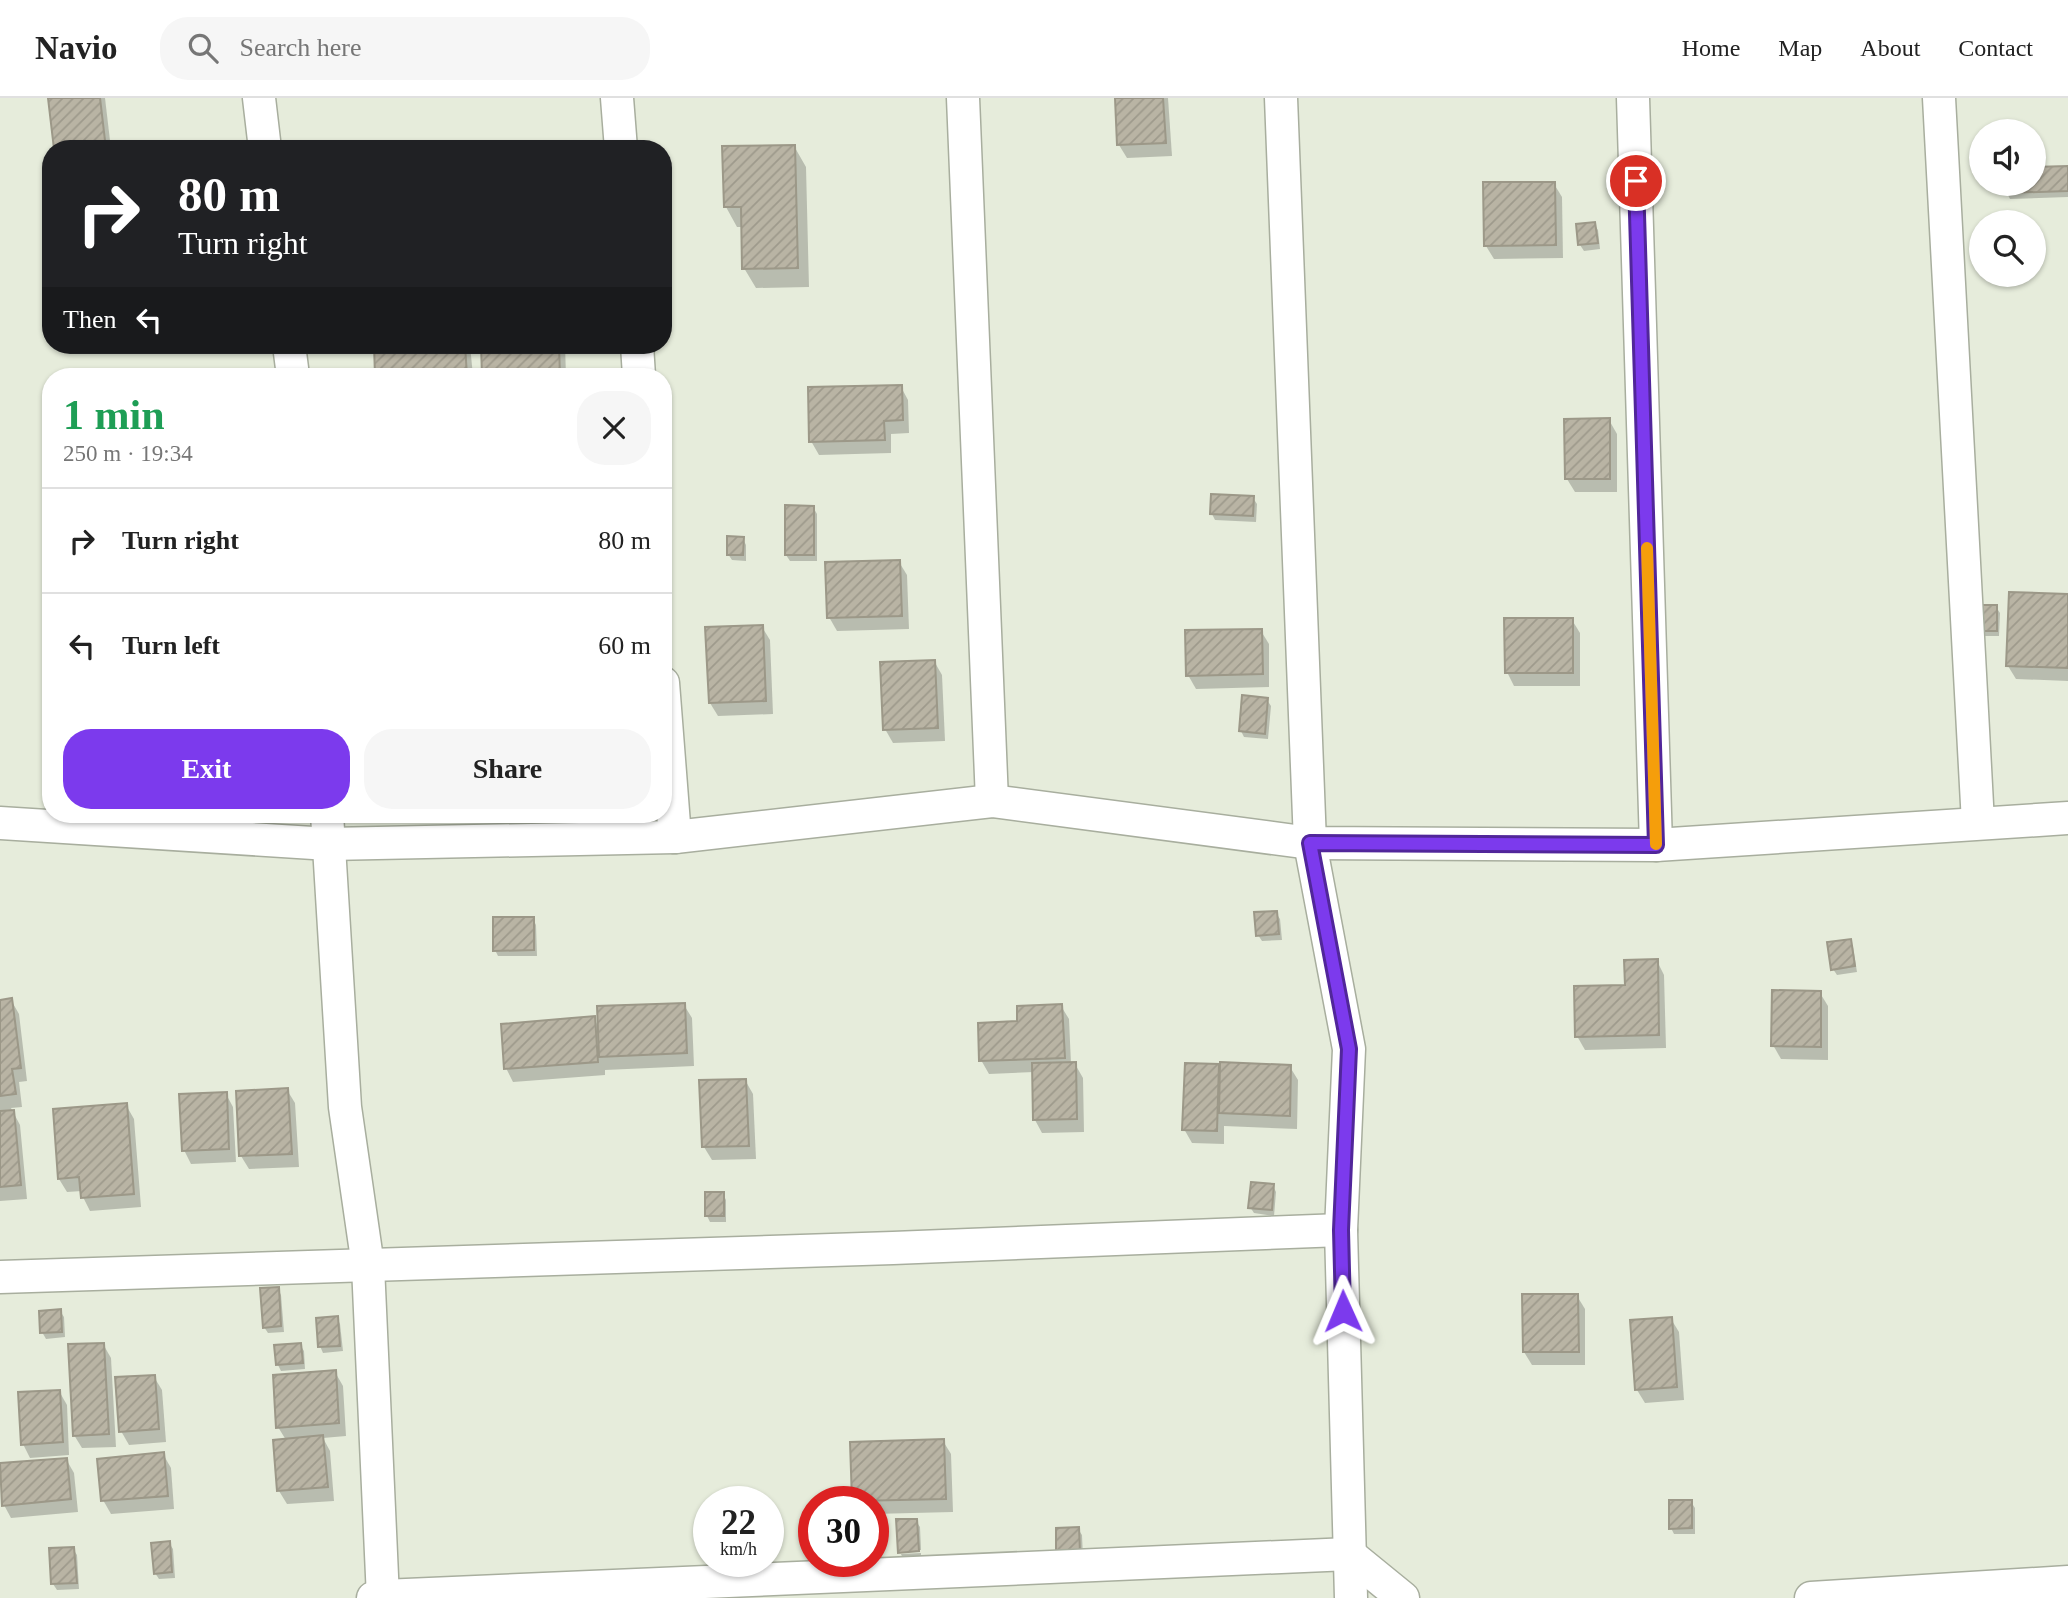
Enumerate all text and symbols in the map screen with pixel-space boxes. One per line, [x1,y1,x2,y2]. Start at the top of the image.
search box [160,17,650,80]
icon: search [184,29,222,67]
text: Navio [35,30,118,66]
text: Search here [240,33,361,62]
text: Home [1682,35,1740,61]
text: Map [1778,35,1822,61]
text: About [1860,35,1920,61]
text: Contact [1958,35,2033,61]
map controls [1969,119,2046,287]
button: sound [1969,119,2046,196]
pin [1606,151,1666,211]
icon: arrive [1617,162,1655,200]
text: 80 m [178,167,280,222]
icon: right [63,168,154,259]
button: search [1969,210,2046,287]
text: Turn right [178,225,308,261]
icon: left [130,301,168,339]
text: Then [63,305,116,334]
button: close [577,391,651,465]
text: 1 min [63,392,165,438]
text: 250 m · 19:34 [63,441,193,466]
icon: right [63,522,101,560]
text: Turn right [122,526,239,555]
text: 80 m [598,526,651,555]
icon: left [63,627,101,665]
text: Turn left [122,631,220,660]
text: 60 m [598,631,651,660]
button: Exit [63,729,350,809]
button: Share [364,729,651,809]
position arrow [1306,1274,1380,1348]
speed limit sign: 30 [798,1486,889,1577]
text: 22 [721,1503,756,1542]
text: km/h [720,1539,757,1559]

